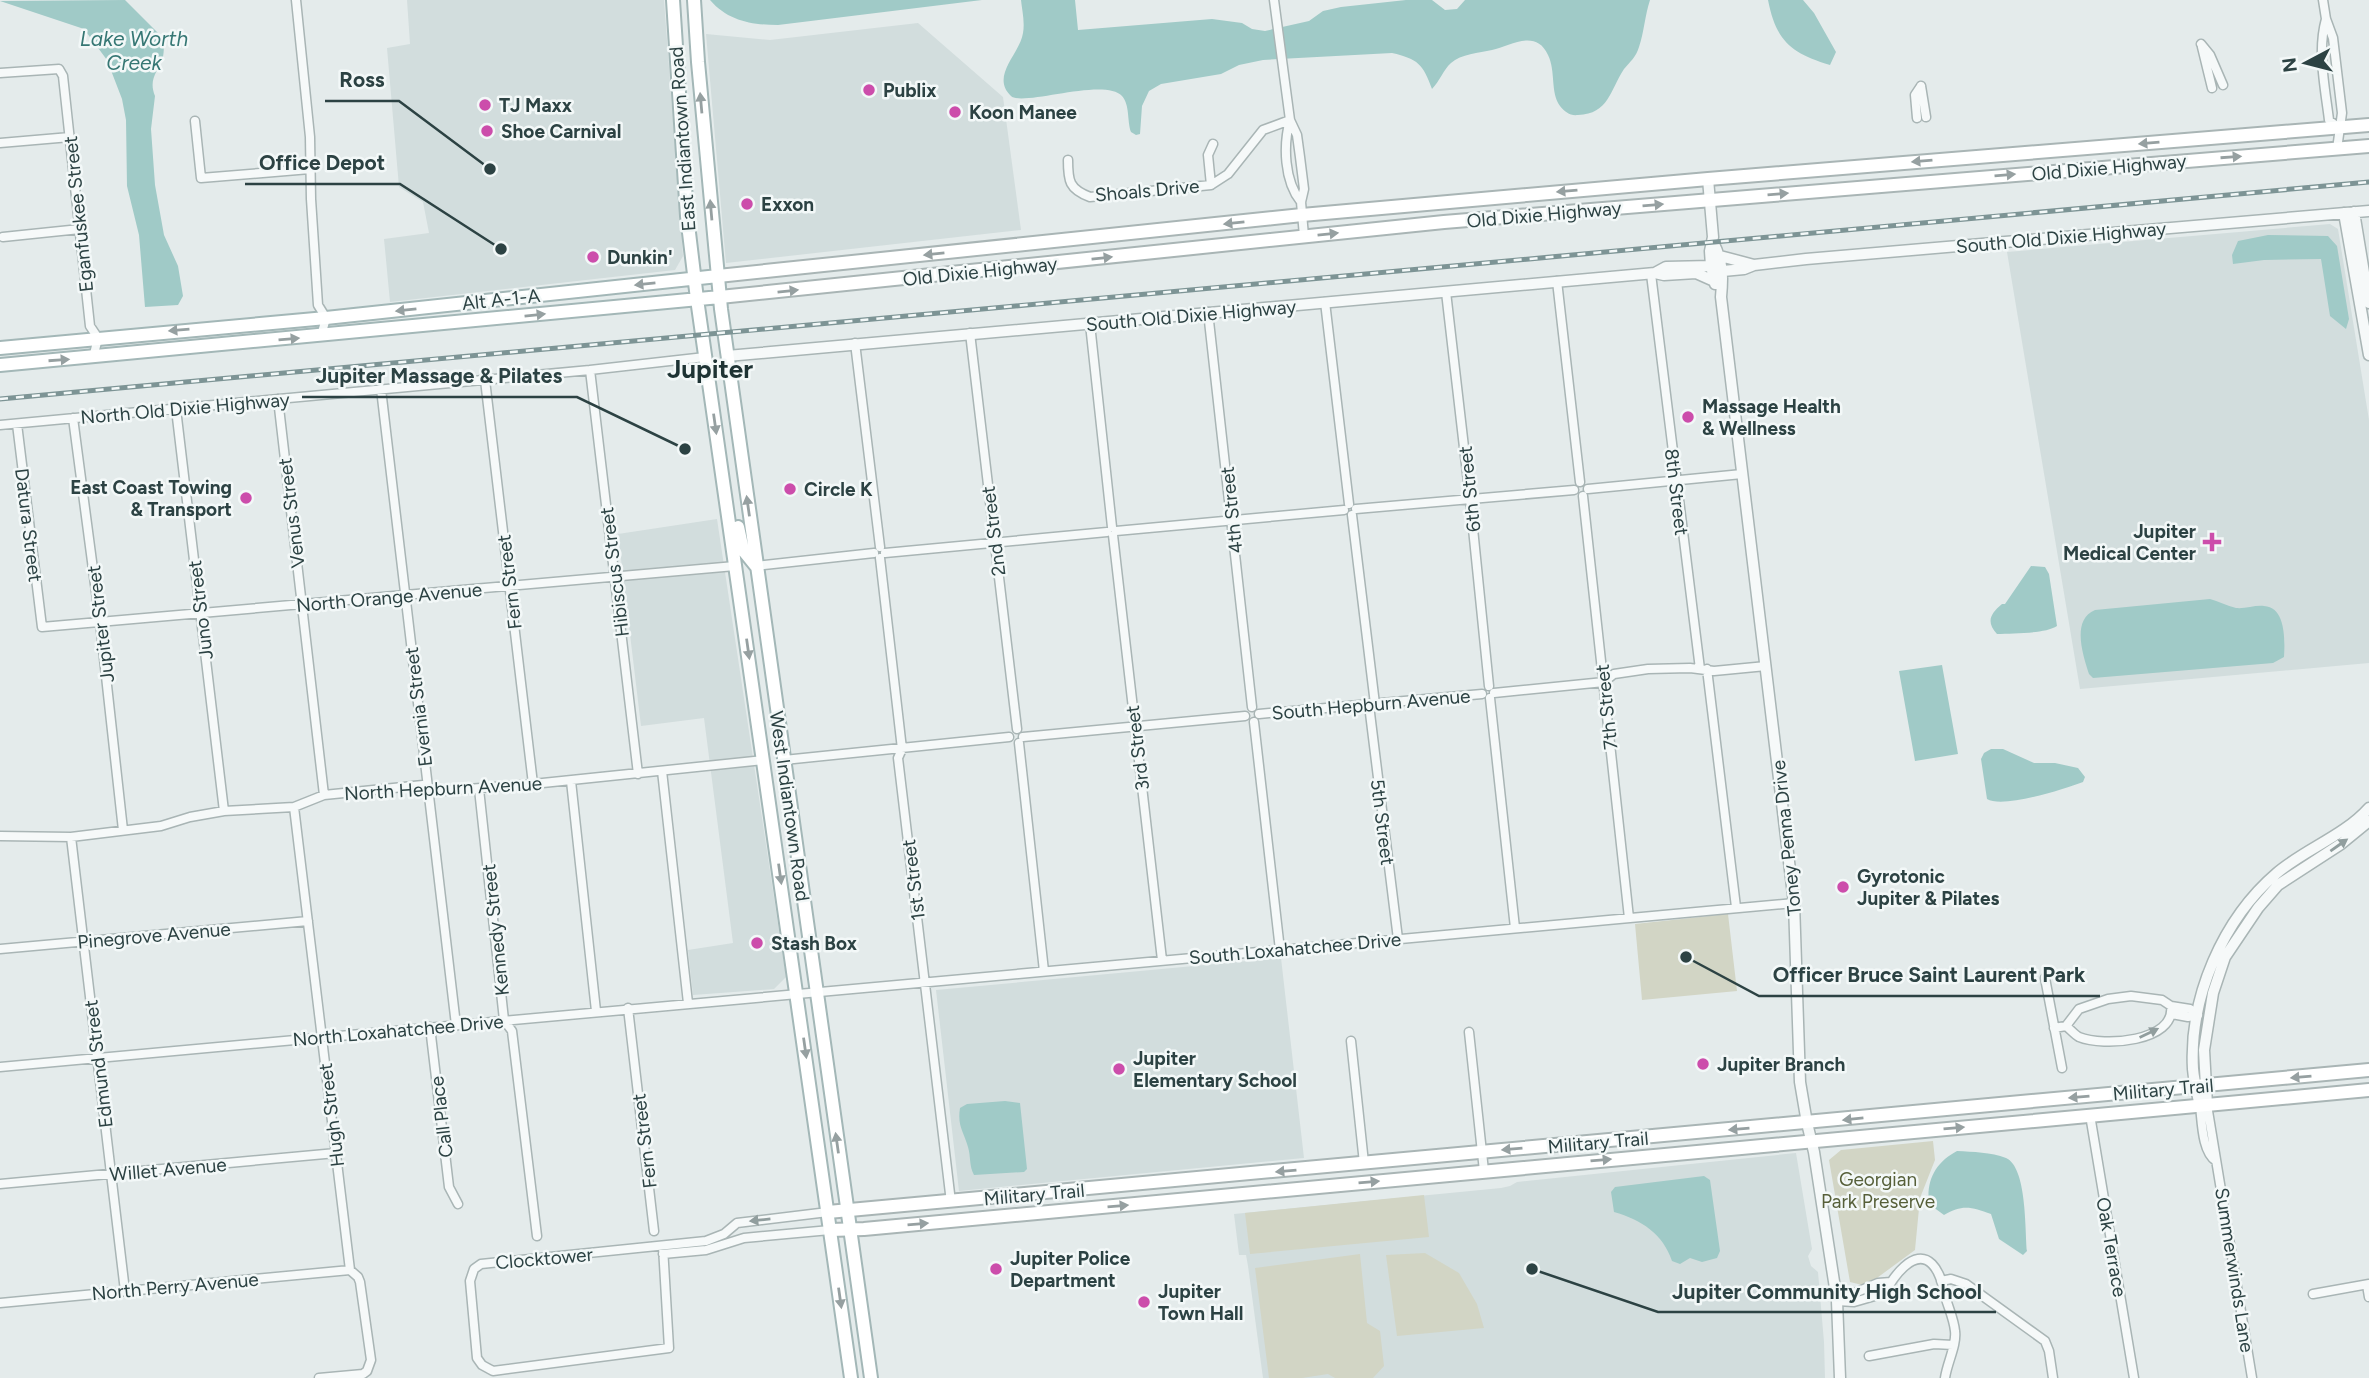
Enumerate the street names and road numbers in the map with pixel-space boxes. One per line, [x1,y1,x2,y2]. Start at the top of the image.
street label: East Indiantown Road [665,46,700,232]
street label: Eganfuskee Street [59,135,98,293]
street label: Old Dixie Highway [2031,149,2187,186]
street label: Shoals Drive [1094,174,1200,207]
street label: Old Dixie Highway [1466,196,1622,233]
street label: South Old Dixie Highway [1955,217,2167,258]
street label: Old Dixie Highway [902,252,1058,291]
street label: Alt A-1-A [461,284,541,315]
street label: South Old Dixie Highway [1085,295,1297,336]
street label: North Old Dixie Highway [80,388,291,429]
street label: 6th Street [1454,445,1485,533]
street label: 8th Street [1660,447,1693,537]
street label: Venus Street [273,457,310,569]
street label: 4th Street [1215,465,1248,555]
street label: Datura Street [10,467,47,583]
street label: 2nd Street [977,485,1010,577]
street label: Hibiscus Street [595,506,634,638]
street label: Fern Street [492,533,527,631]
street label: Juno Street [183,559,218,661]
street label: Jupiter Street [82,564,119,684]
street label: North Orange Avenue [295,578,483,617]
street label: Evernia Street [400,646,437,768]
street label: 7th Street [1591,663,1622,751]
street label: South Hepburn Avenue [1271,684,1471,725]
street label: 3rd Street [1121,704,1154,792]
street label: West Indiantown Road [765,709,814,903]
street label: Toney Penna Drive [1767,759,1806,917]
street label: North Hepburn Avenue [343,772,543,805]
street label: 5th Street [1366,778,1399,866]
street label: 1st Street [897,838,930,922]
street label: Kennedy Street [477,863,514,997]
street label: Pinegrove Avenue [76,917,232,954]
street label: South Loxahatchee Drive [1188,928,1402,969]
street label: Edmund Street [79,999,118,1129]
street label: North Loxahatchee Drive [292,1010,505,1051]
street label: Hugh Street [314,1062,349,1168]
street label: Military Trail [2112,1074,2215,1105]
street label: Call Place [425,1075,458,1159]
street label: Fern Street [627,1092,662,1190]
street label: Military Trail [1547,1127,1650,1158]
street label: Willet Avenue [109,1153,228,1186]
street label: Military Trail [983,1179,1086,1210]
street label: Summerwinds Lane [2210,1186,2259,1354]
street label: Oak Terrace [2091,1195,2132,1299]
street label: Clocktower [494,1243,594,1274]
street label: North Perry Avenue [91,1268,260,1305]

